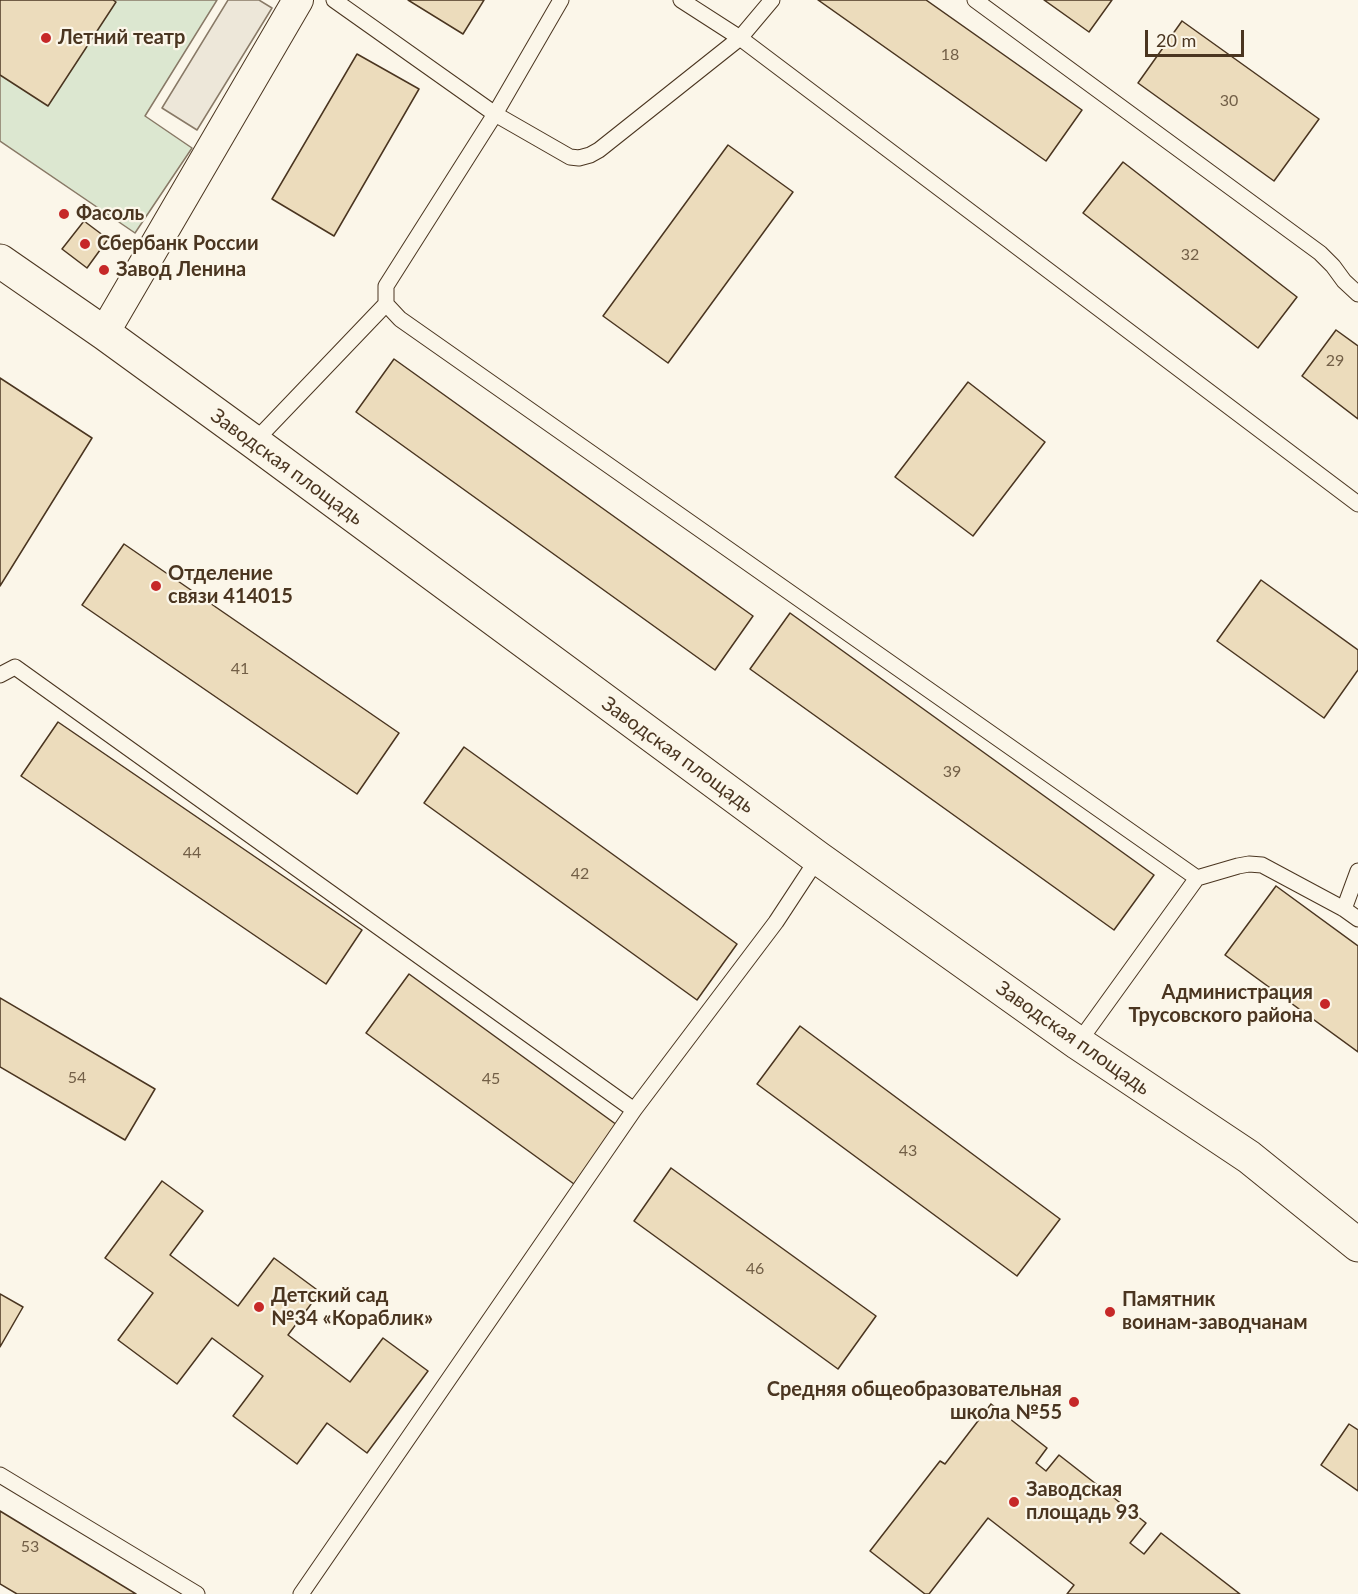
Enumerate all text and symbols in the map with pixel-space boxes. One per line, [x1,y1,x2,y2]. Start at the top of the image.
scale bar [1148,18,1247,56]
place label: Летний театр [58,26,185,50]
text: 20 m [1156,29,1196,51]
marker: Летний театр [39,31,53,45]
house number: 18 [941,45,959,65]
house number: 30 [1220,91,1238,111]
place label: Фасоль [76,202,144,226]
marker: Фасоль [57,207,71,221]
place label: Сбербанк России [97,232,259,256]
marker: Сбербанк России [78,237,92,251]
house number: 32 [1181,245,1199,265]
place label: Завод Ленина [116,258,246,282]
marker: Завод Ленина [97,263,111,277]
house number: 29 [1326,351,1344,371]
street label: Заводская площадь [206,404,368,530]
place label: Отделение связи 414015 [168,562,293,609]
marker: Отделение связи 414015 [149,579,163,593]
house number: 41 [231,659,249,679]
street label: Заводская площадь [597,692,759,818]
house number: 39 [943,762,961,782]
house number: 44 [183,843,201,863]
house number: 42 [571,864,589,884]
street label: Заводская площадь [991,976,1155,1100]
place label: Администрация Трусовского района [1129,981,1313,1028]
marker: Администрация Трусовского района [1318,997,1332,1011]
house number: 54 [68,1068,86,1088]
house number: 45 [482,1069,500,1089]
house number: 43 [899,1141,917,1161]
house number: 46 [746,1259,764,1279]
place label: Детский сад №34 «Кораблик» [271,1284,433,1331]
place label: Памятник воинам-заводчанам [1122,1288,1307,1335]
marker: Детский сад №34 «Кораблик» [252,1300,266,1314]
marker: Памятник воинам-заводчанам [1103,1305,1117,1319]
place label: Средняя общеобразовательная школа №55 [767,1378,1062,1425]
marker: Средняя общеобразовательная школа №55 [1067,1395,1081,1409]
place label: Заводская площадь 93 [1026,1478,1139,1525]
marker: Заводская площадь 93 [1007,1495,1021,1509]
house number: 53 [21,1537,39,1557]

